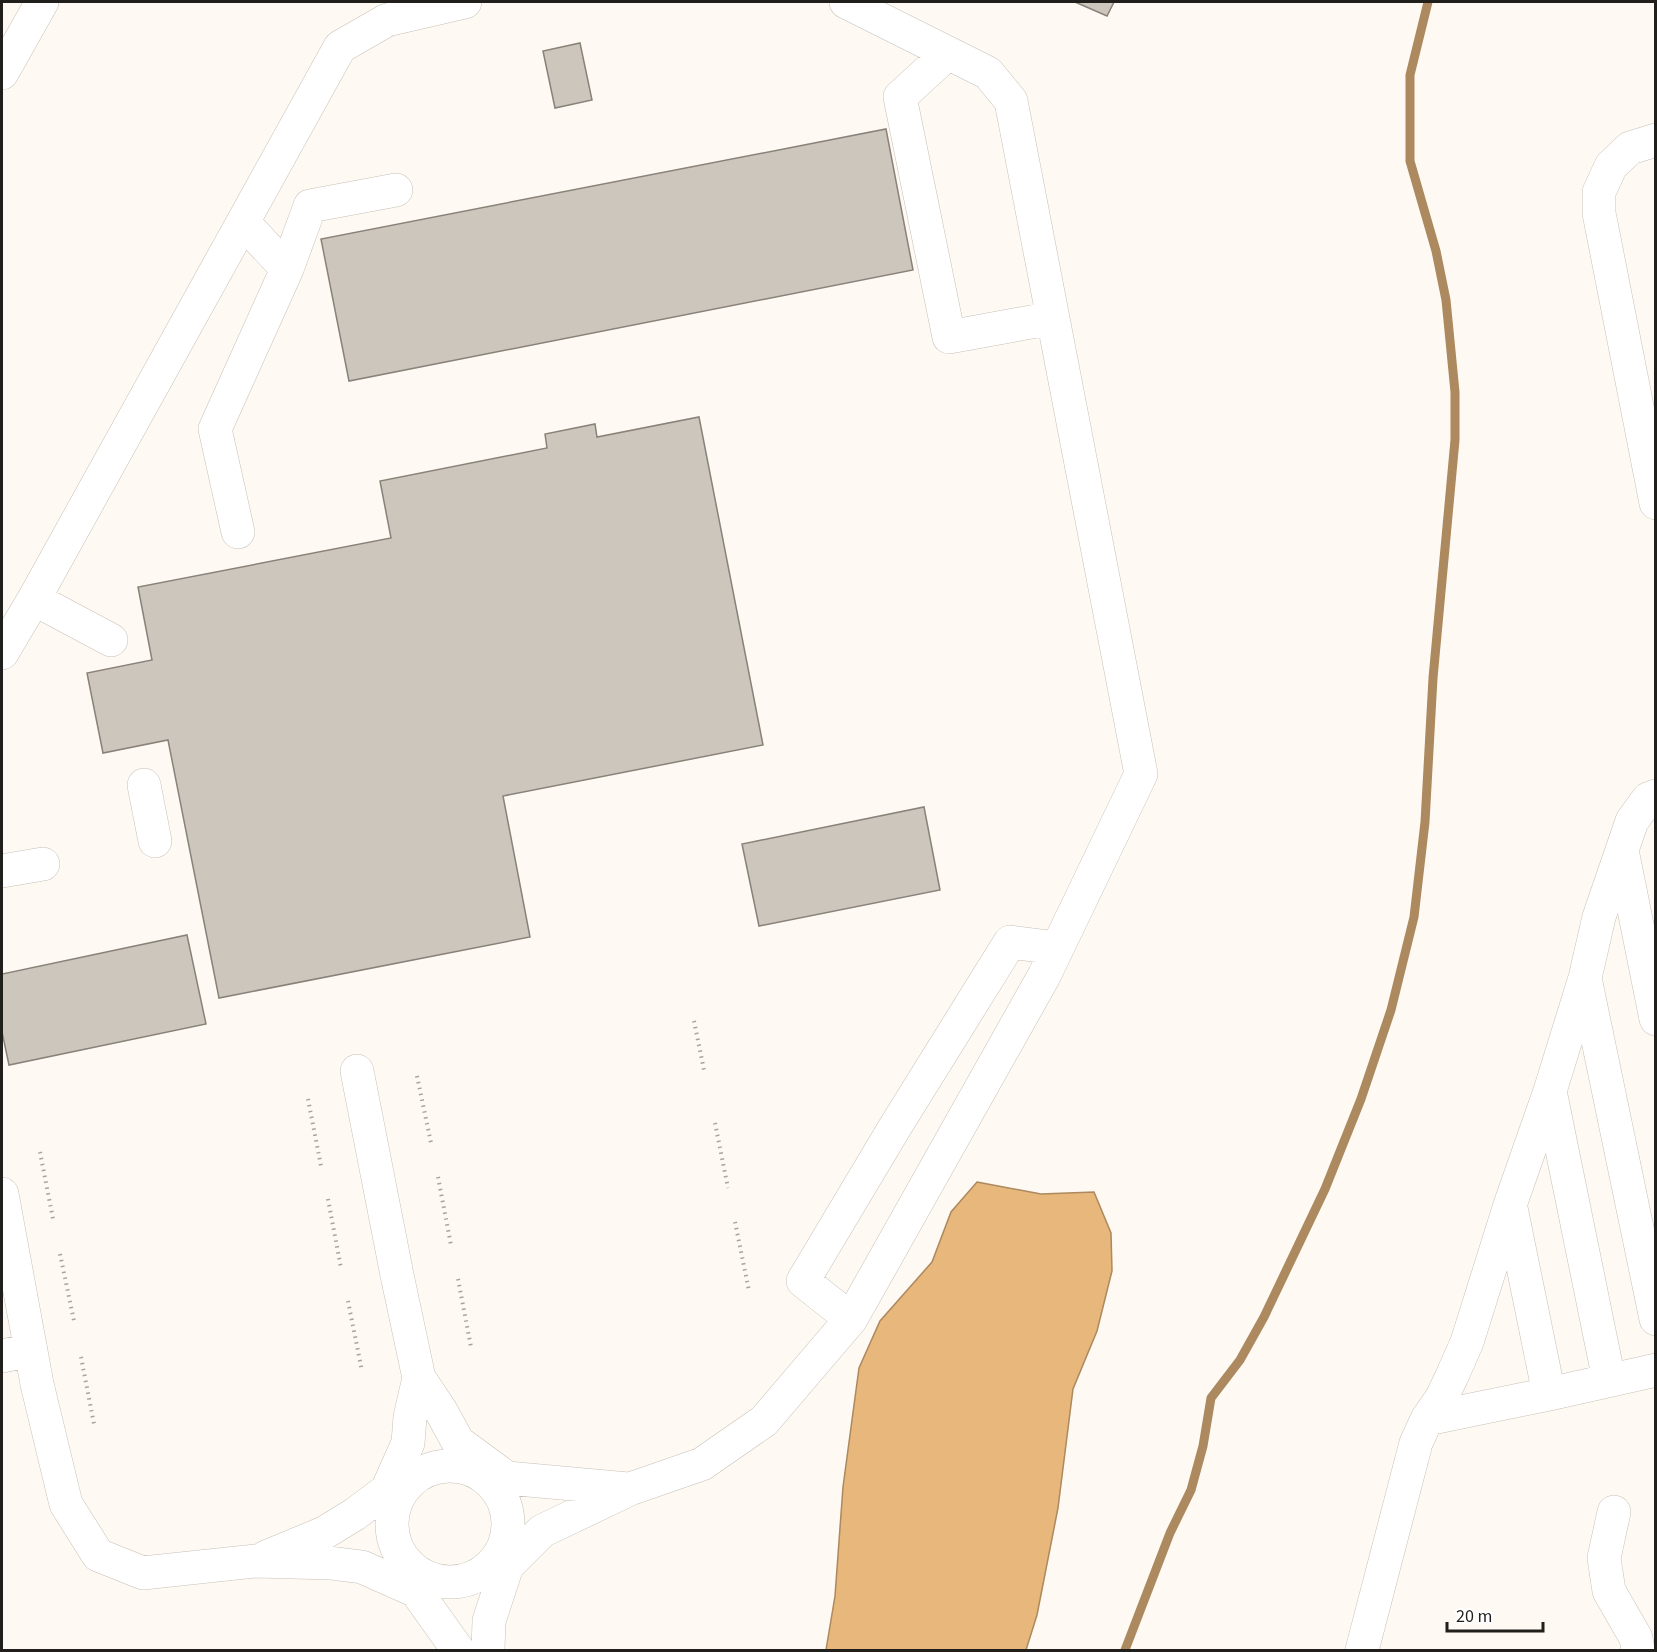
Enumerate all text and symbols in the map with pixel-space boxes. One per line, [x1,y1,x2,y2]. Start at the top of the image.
scale bar [1447,1595,1543,1633]
text: 20 m [1456,1604,1492,1629]

